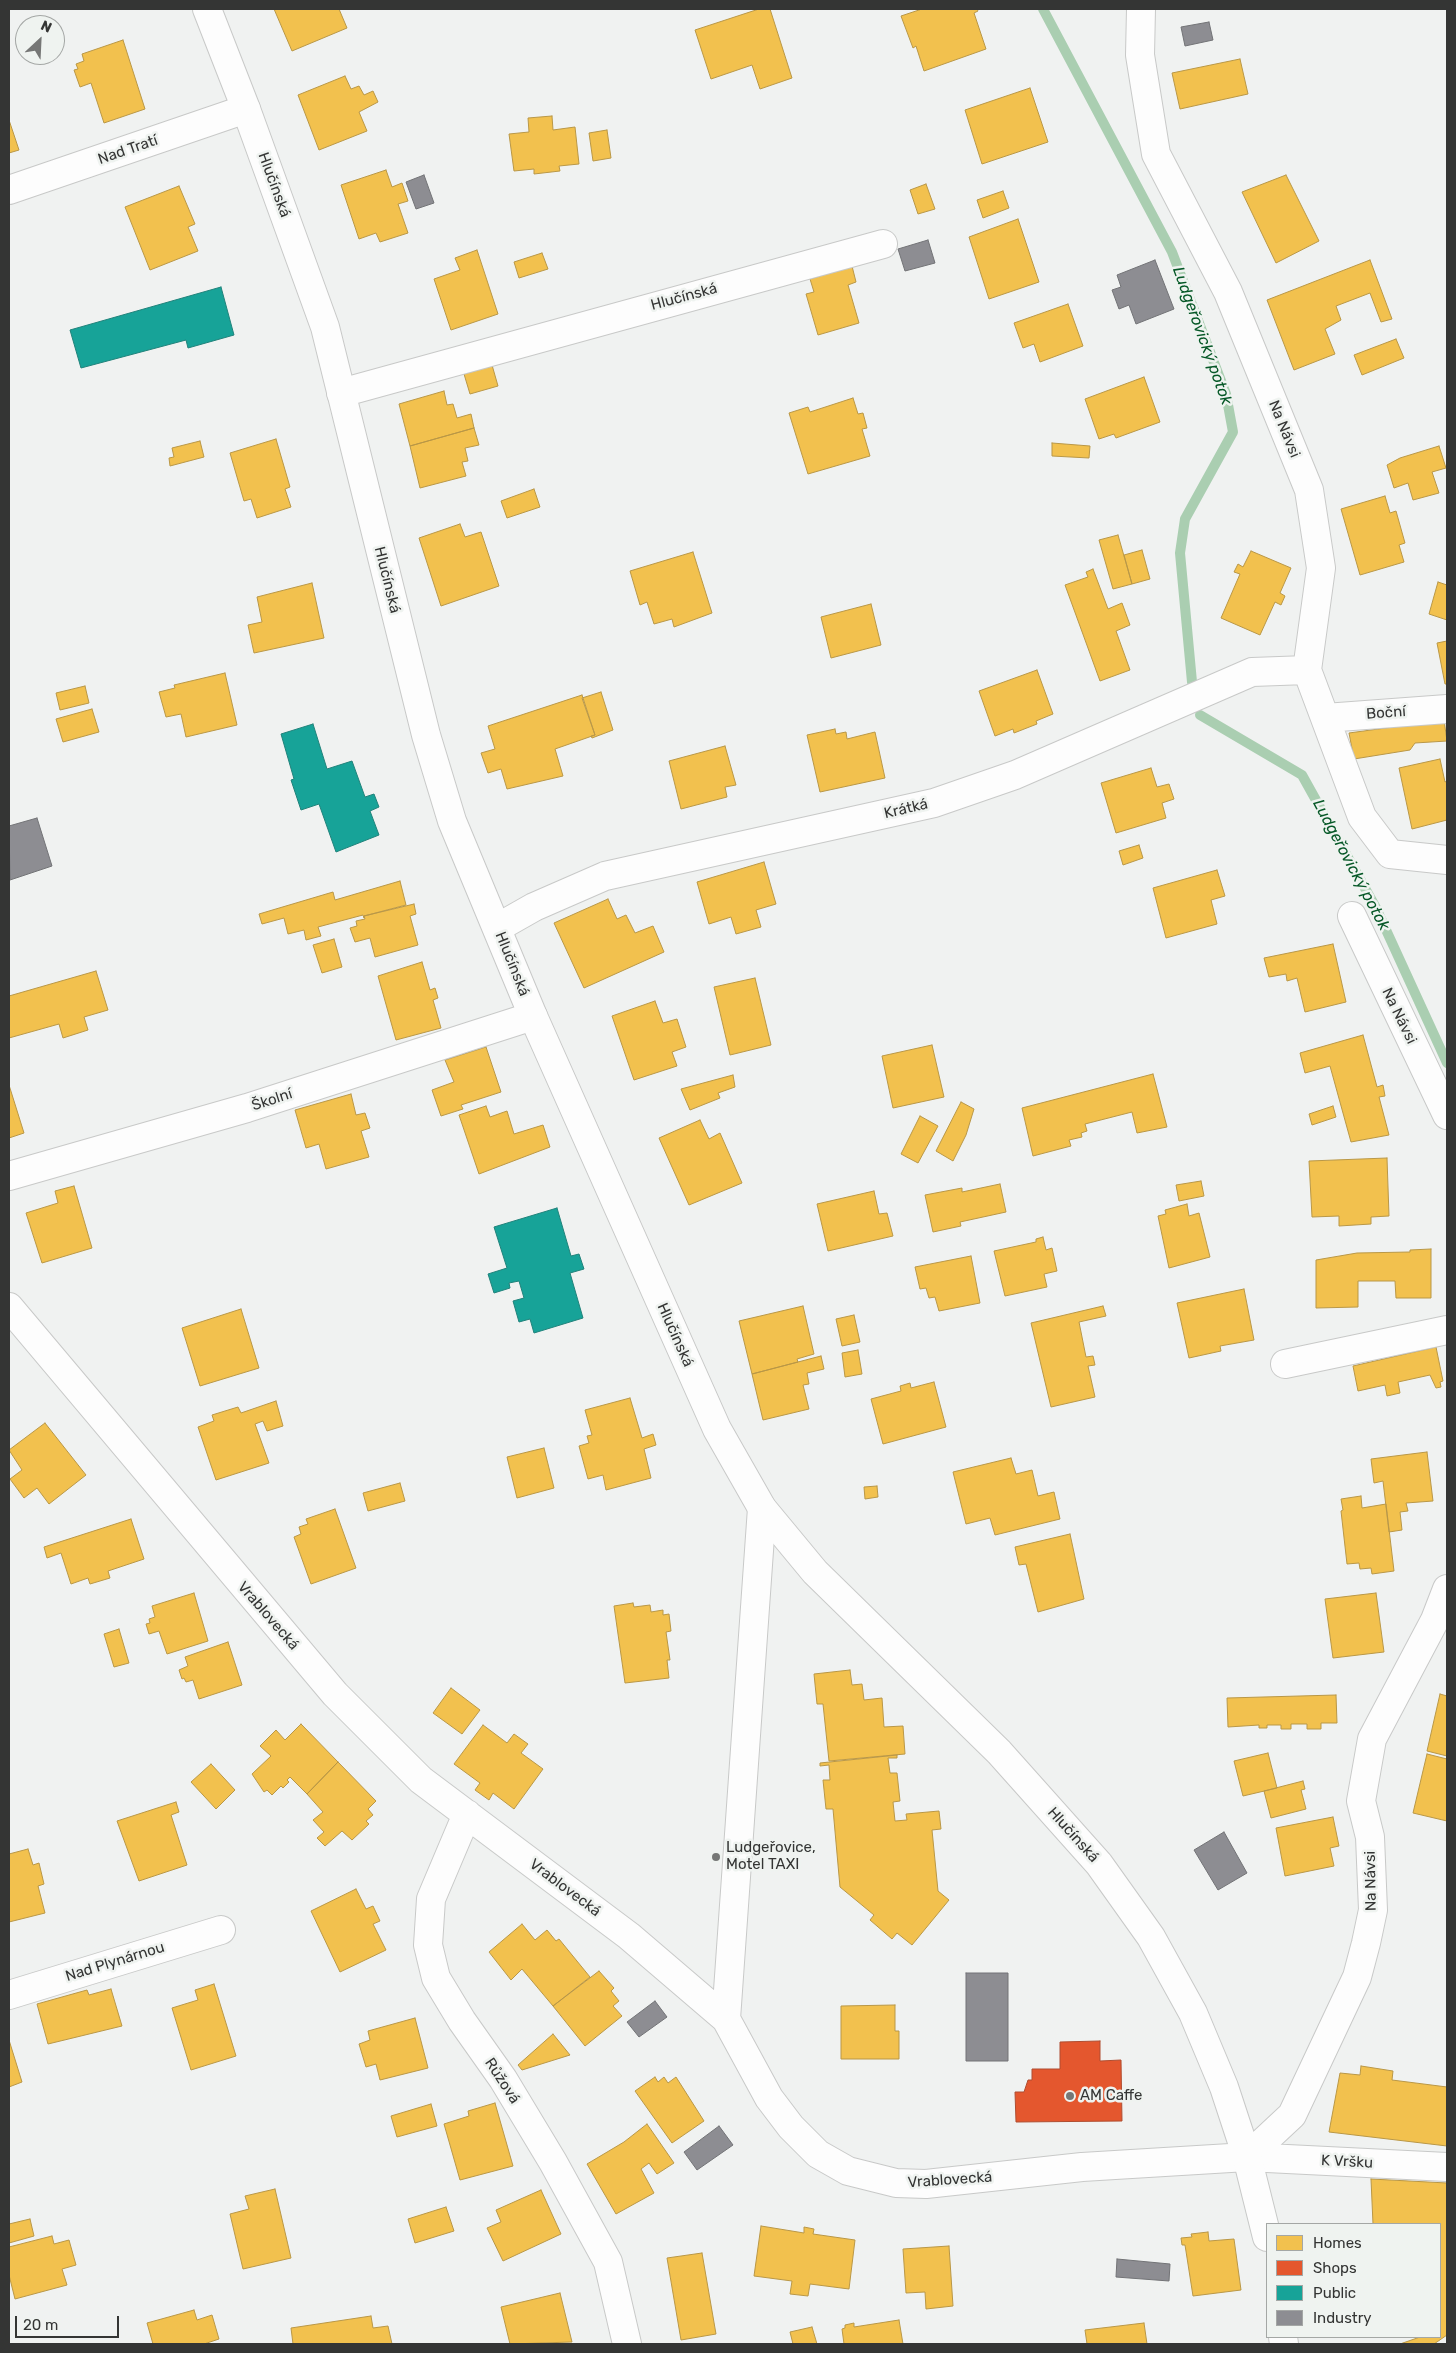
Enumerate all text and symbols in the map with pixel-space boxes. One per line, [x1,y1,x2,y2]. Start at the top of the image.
north arrow [15,15,65,65]
text: N [38,17,54,37]
street label: Nad Tratí [96,131,160,169]
street label: Hlučínská [254,150,294,220]
water label: Ludgeřovický potok [1168,264,1236,408]
street label: Hlučínská [649,280,719,314]
street label: Na Návsi [1264,398,1304,460]
street label: Hlučínská [370,545,404,615]
street label: Boční [1366,703,1406,723]
street label: Krátká [882,795,930,823]
water label: Ludgeřovický potok [1308,796,1394,934]
street label: Hlučínská [491,929,533,999]
street label: Na Návsi [1378,985,1420,1047]
street label: Školní [249,1085,295,1115]
street label: Hlučínská [653,1300,697,1370]
street label: Vrablovecká [233,1578,303,1654]
street label: Hlučínská [1044,1804,1102,1866]
place label: Ludgeřovice, Motel TAXI [726,1839,816,1874]
marker: Ludgeřovice, Motel TAXI [710,1851,722,1863]
street label: Na Návsi [1361,1851,1381,1911]
street label: Vrablovecká [526,1855,604,1921]
street label: Nad Plynárnou [63,1938,167,1986]
street label: Růžová [481,2055,523,2107]
place label: AM Caffe [1080,2087,1142,2105]
marker: AM Caffe [1064,2090,1076,2102]
street label: K Vršku [1321,2152,1373,2172]
street label: Vrablovecká [907,2168,993,2192]
legend [1266,2223,1441,2338]
text: Homes [1313,2234,1362,2252]
text: Shops [1313,2259,1357,2277]
text: Public [1313,2284,1356,2302]
scale bar [18,2306,121,2338]
text: Industry [1313,2309,1372,2327]
text: 20 m [23,2316,58,2334]

